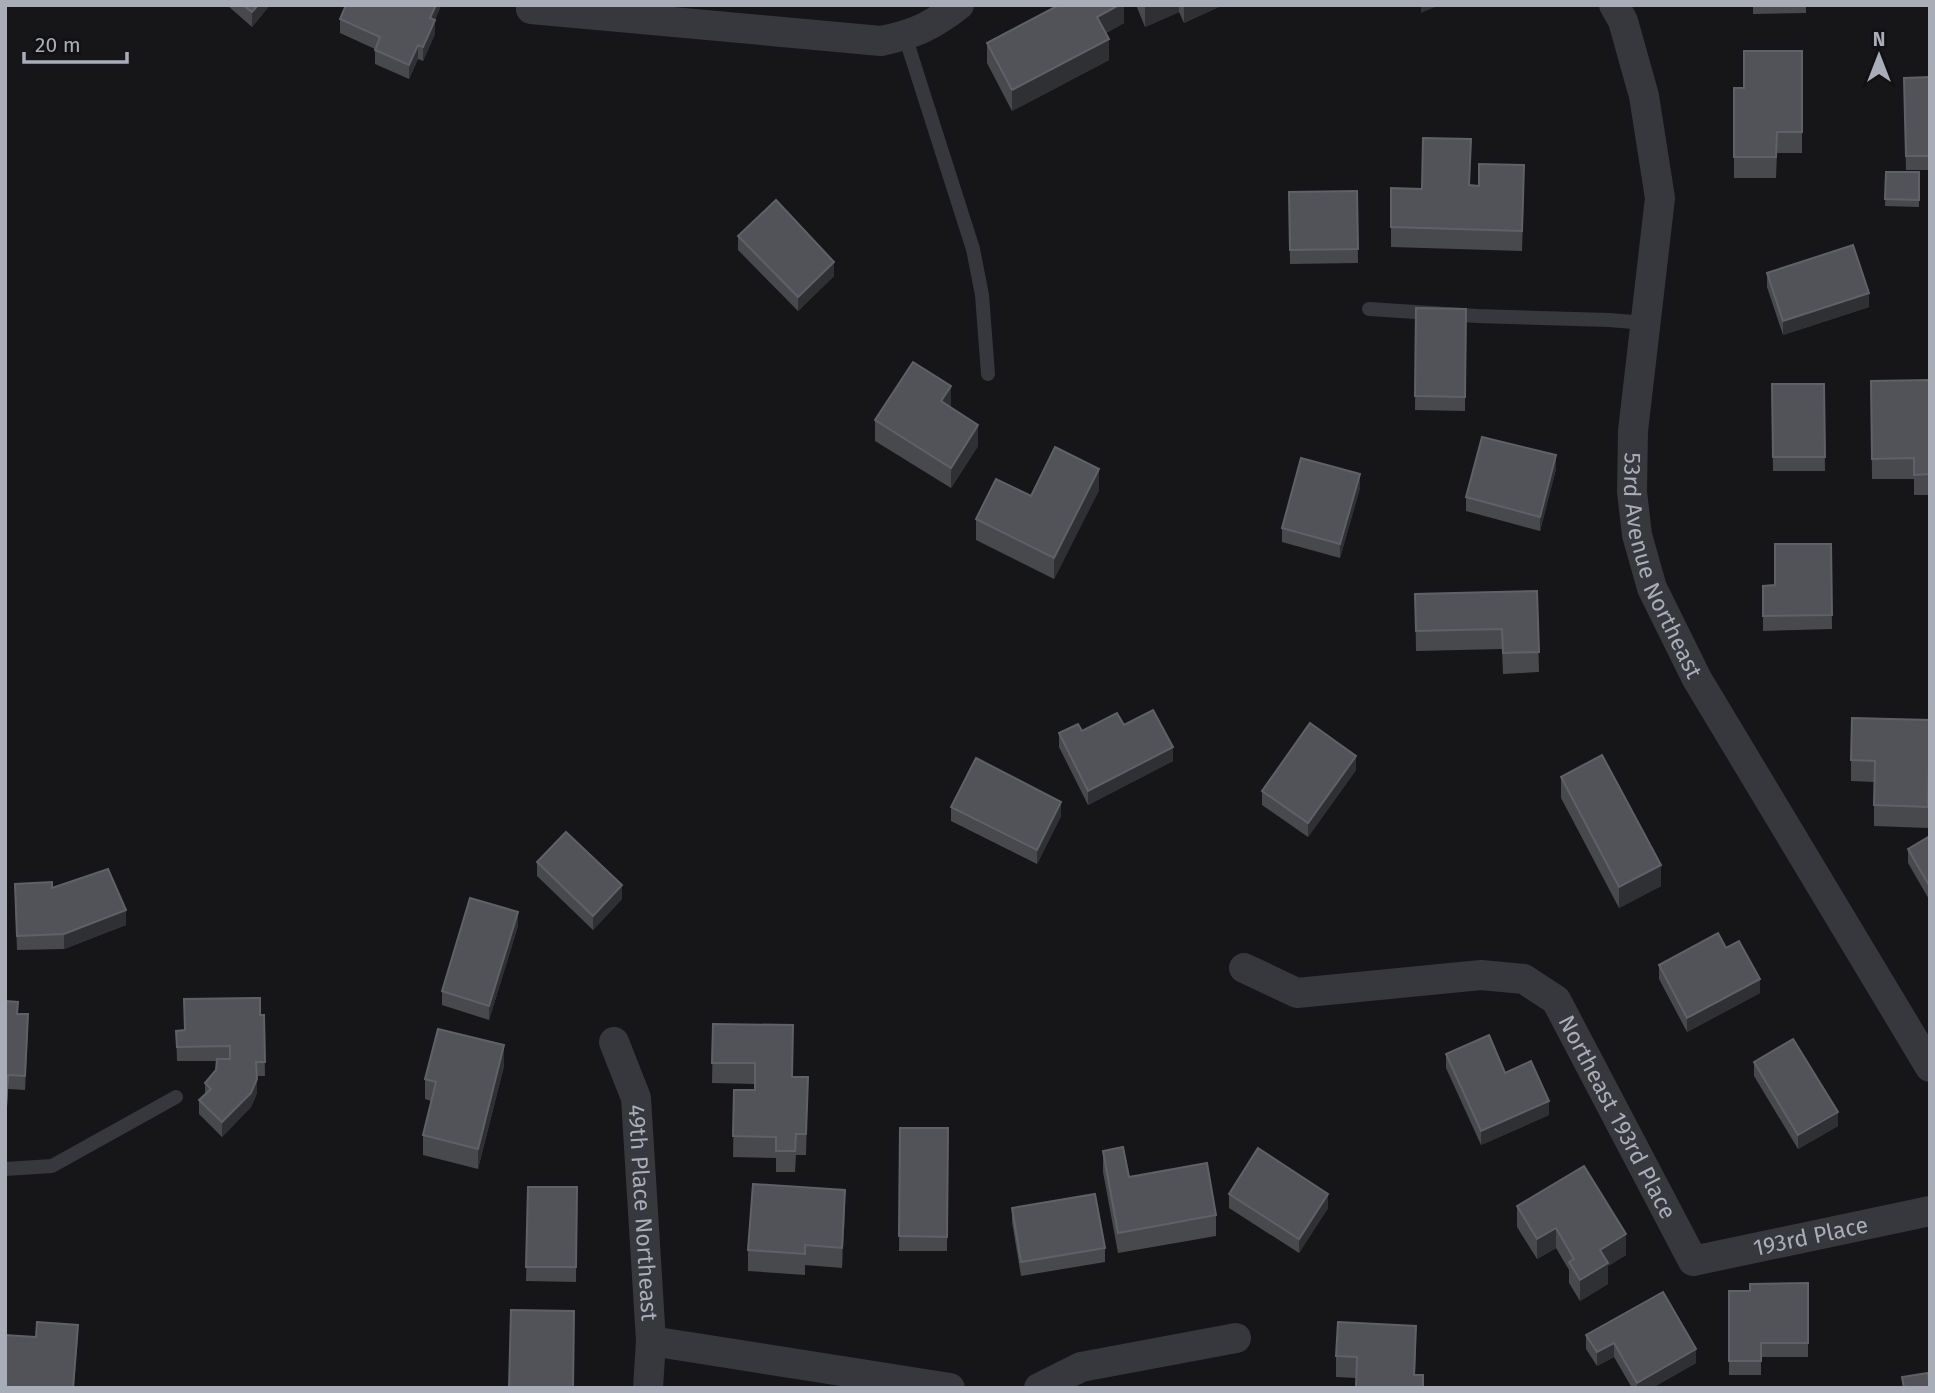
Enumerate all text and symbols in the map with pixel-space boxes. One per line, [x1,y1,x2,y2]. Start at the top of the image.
scale bar [24,21,128,65]
north arrow [1844,21,1914,91]
text: N [1873,28,1885,51]
text: 20 m [35,32,81,58]
street label: 53rd Avenue Northeast [1618,452,1709,684]
street label: Northeast 193rd Place [1552,1010,1682,1224]
street label: 49th Place Northeast [622,1104,664,1322]
street label: 193rd Place [1751,1210,1871,1262]

